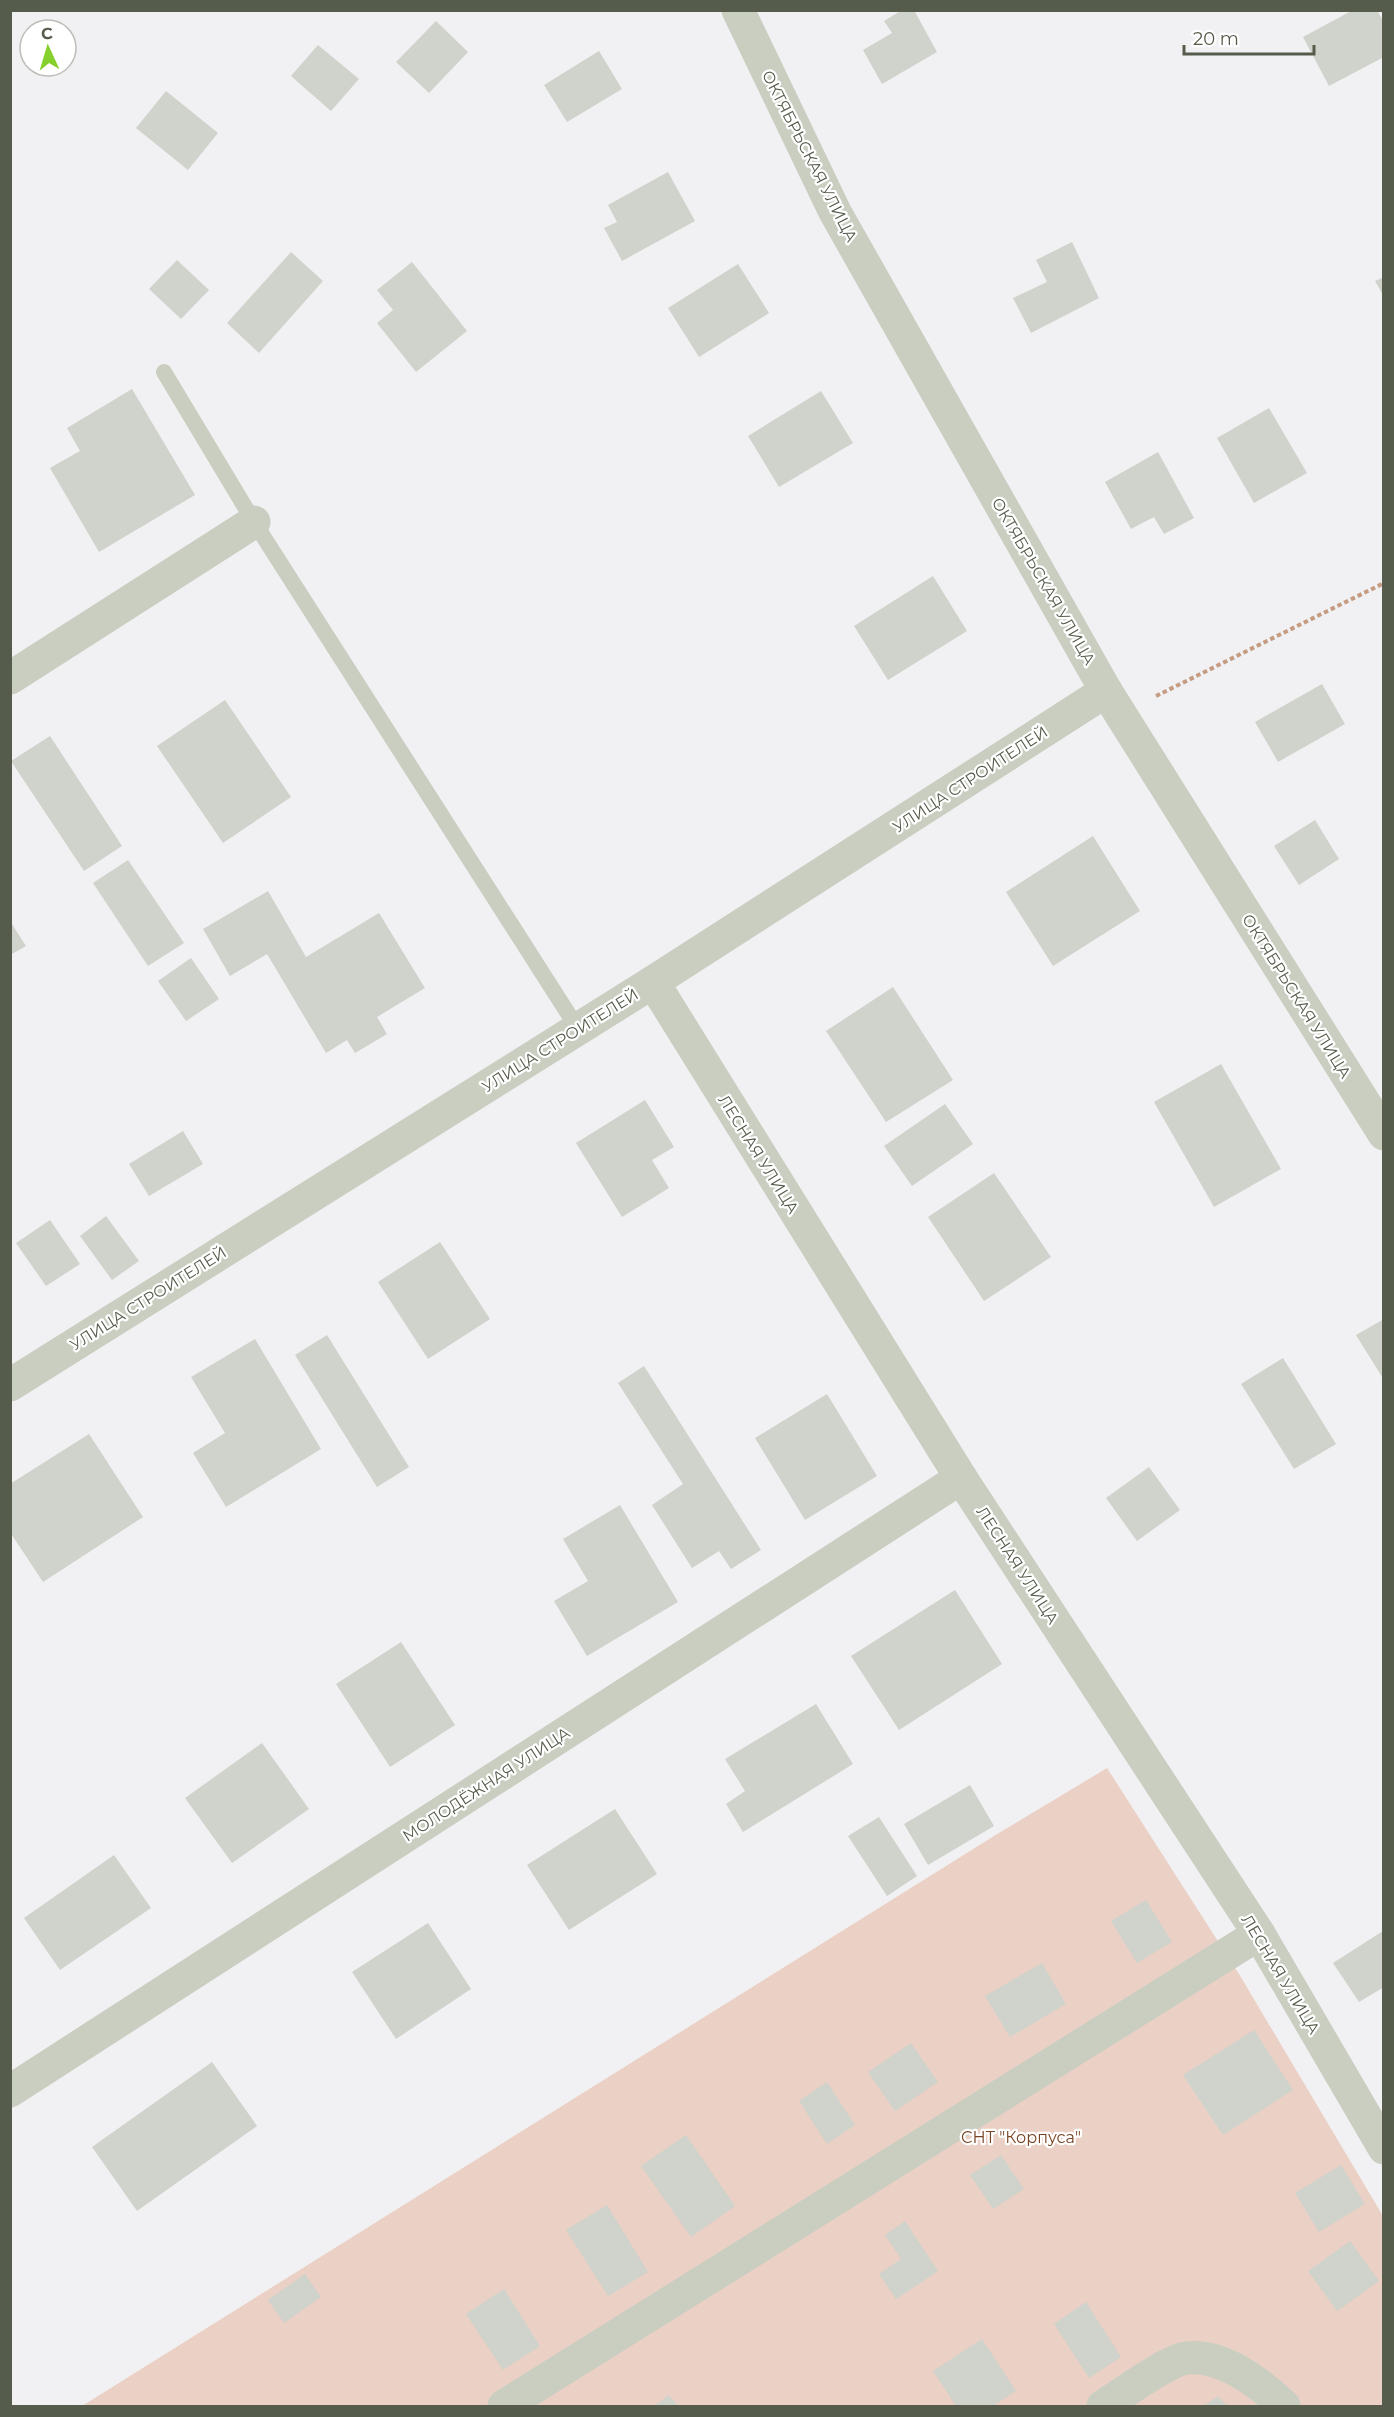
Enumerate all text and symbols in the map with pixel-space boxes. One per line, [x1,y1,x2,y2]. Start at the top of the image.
north arrow [18,18,78,78]
scale bar [1184,18,1314,56]
text: С [41,24,54,43]
text: 20 m [1193,28,1239,50]
street label: ОКТЯБРЬСКАЯ УЛИЦА [758,67,861,245]
street label: ОКТЯБРЬСКАЯ УЛИЦА [988,494,1099,668]
street label: УЛИЦА СТРОИТЕЛЕЙ [889,722,1051,837]
street label: ОКТЯБРЬСКАЯ УЛИЦА [1238,911,1355,1082]
street label: УЛИЦА СТРОИТЕЛЕЙ [479,985,642,1096]
street label: ЛЕСНАЯ УЛИЦА [714,1091,803,1217]
street label: УЛИЦА СТРОИТЕЛЕЙ [67,1243,230,1354]
street label: ЛЕСНАЯ УЛИЦА [972,1503,1063,1628]
street label: МОЛОДЁЖНАЯ УЛИЦА [399,1722,573,1846]
street label: ЛЕСНАЯ УЛИЦА [1237,1911,1324,2038]
park label: СНТ "Корпуса" [961,2128,1081,2147]

